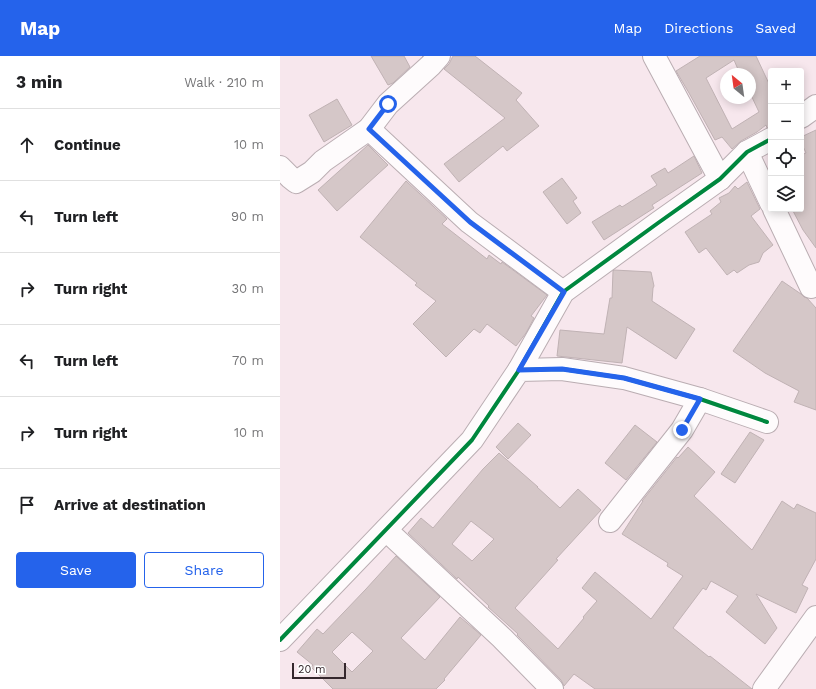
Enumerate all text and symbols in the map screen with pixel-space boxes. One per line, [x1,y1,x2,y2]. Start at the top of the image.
text: Map [20,17,60,40]
text: Map [614,20,642,36]
text: Directions [664,20,733,36]
text: Saved [755,20,796,36]
north arrow [720,68,756,104]
map controls [768,68,804,212]
button: + [768,68,804,104]
text: 3 min [16,72,62,92]
text: Walk · 210 m [184,75,264,90]
route start [379,95,397,113]
button: − [768,104,804,140]
icon: ahead [16,134,38,156]
text: Continue [54,136,121,154]
text: 10 m [234,137,264,152]
button: locate [768,140,804,176]
button: layers [768,176,804,212]
icon: left [16,206,38,228]
text: Turn left [54,208,118,226]
text: 90 m [231,209,264,224]
icon: right [16,278,38,300]
text: Turn right [54,280,127,298]
text: 30 m [232,281,264,296]
icon: left [16,350,38,372]
text: Turn left [54,352,118,370]
text: 70 m [232,353,264,368]
route end [673,421,691,439]
icon: right [16,422,38,444]
text: Turn right [54,424,127,442]
text: 10 m [234,425,264,440]
icon: arrive [16,494,38,516]
text: Arrive at destination [54,496,206,514]
button: Save [16,552,136,588]
button: Share [144,552,264,588]
scale bar [292,661,346,680]
text: 20 m [298,663,326,676]

